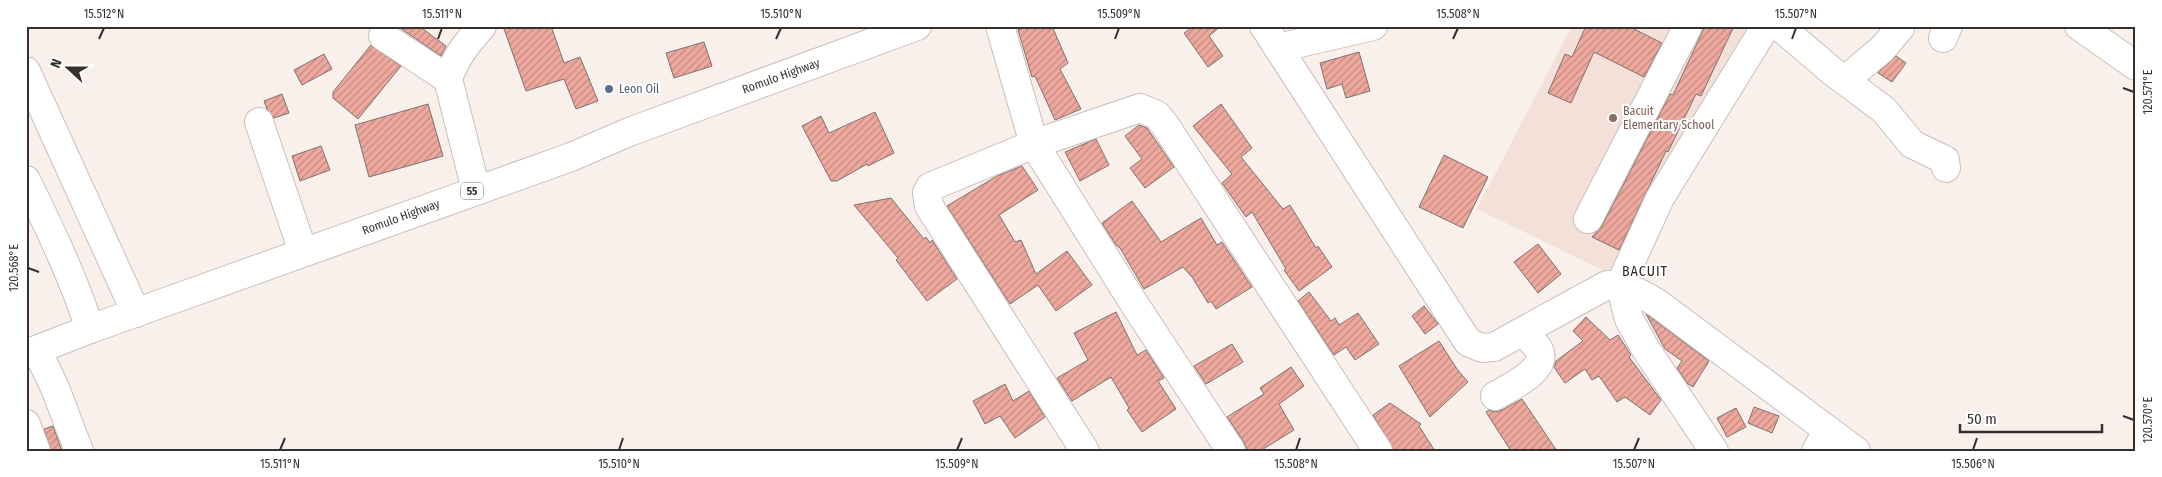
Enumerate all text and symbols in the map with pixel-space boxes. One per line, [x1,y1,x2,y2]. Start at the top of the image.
text: 15.512°N [84,7,124,21]
text: 15.511°N [422,7,462,21]
text: 15.510°N [760,7,802,21]
text: 15.509°N [1097,7,1141,21]
text: 15.508°N [1436,7,1480,21]
text: 15.507°N [1775,7,1817,21]
north arrow [42,42,92,92]
street label: Romulo Highway [740,55,822,97]
text: N [47,57,66,70]
text: 120.571°E [2141,69,2155,114]
place label: Leon Oil [619,82,659,96]
marker: Leon Oil [603,83,615,95]
place label: Bacuit Elementary School [1623,104,1714,132]
marker: Bacuit Elementary School [1607,112,1619,124]
road number: 55 [461,182,483,200]
street label: Romulo Highway [360,196,442,238]
text: 120.568°E [7,244,21,292]
district label: BACUIT [1622,263,1668,280]
text: 120.570°E [2141,396,2155,443]
scale bar [1960,402,2102,434]
text: 50 m [1967,410,1997,428]
text: 15.511°N [260,457,300,471]
text: 15.510°N [598,457,640,471]
text: 15.509°N [935,457,979,471]
text: 15.508°N [1274,457,1318,471]
text: 15.507°N [1613,457,1655,471]
text: 15.506°N [1951,457,1995,471]

